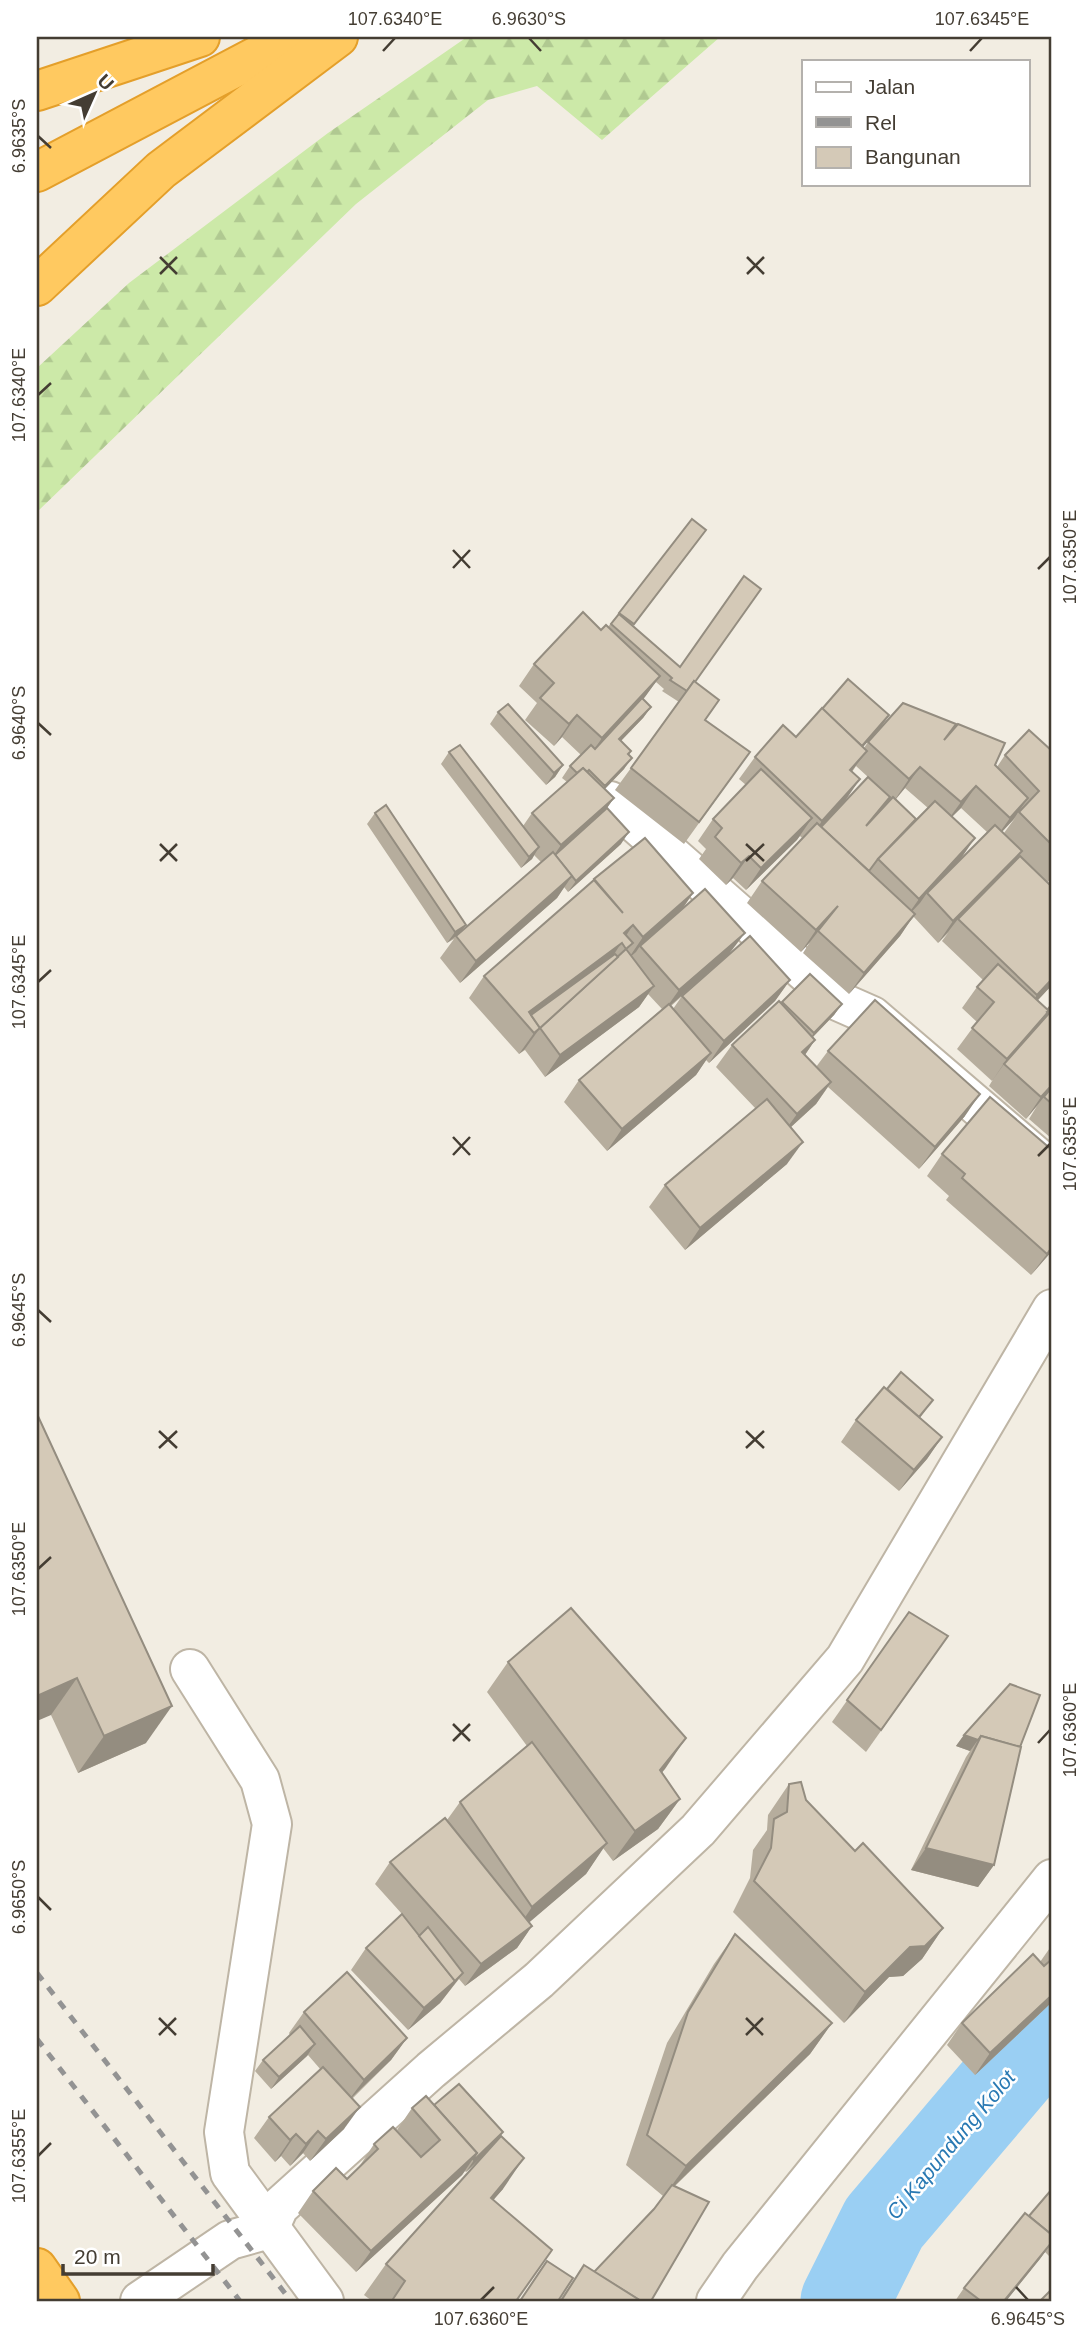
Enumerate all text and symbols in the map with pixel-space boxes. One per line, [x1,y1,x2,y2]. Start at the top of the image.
text: 107.6340°E [348,9,442,29]
text: 6.9630°S [492,9,566,29]
text: 107.6345°E [935,9,1029,29]
north arrow [60,60,130,130]
legend [802,60,1030,186]
text: U [93,70,118,95]
text: Jalan [865,75,915,98]
text: 6.9635°S [9,99,29,173]
text: Rel [865,111,897,134]
text: Bangunan [865,145,961,168]
text: 107.6340°E [9,348,29,442]
text: 107.6350°E [1060,510,1080,604]
text: 6.9640°S [9,686,29,760]
text: 107.6345°E [9,935,29,1029]
text: 107.6355°E [1060,1097,1080,1191]
text: 6.9645°S [9,1273,29,1347]
text: 107.6350°E [9,1522,29,1616]
text: 107.6360°E [1060,1683,1080,1777]
text: 6.9650°S [9,1860,29,1934]
water label: Ci Kapundung Kolot [882,2065,1020,2224]
text: 107.6355°E [9,2109,29,2203]
scale bar [63,2233,214,2277]
text: 20 m [74,2245,121,2268]
text: 107.6360°E [434,2309,528,2329]
text: 6.9645°S [991,2309,1065,2329]

